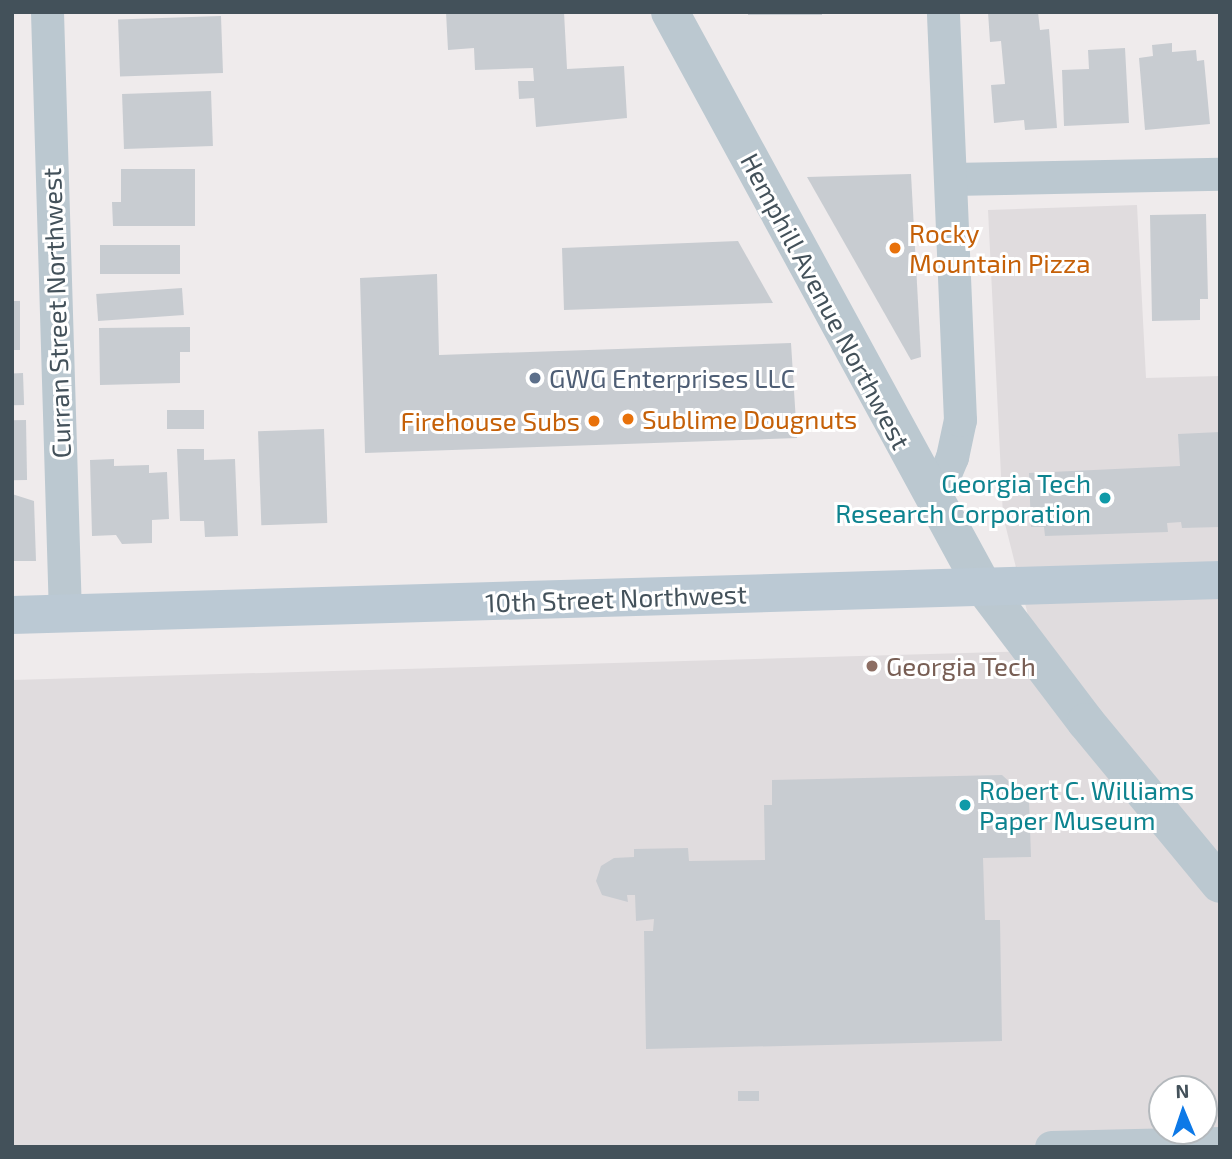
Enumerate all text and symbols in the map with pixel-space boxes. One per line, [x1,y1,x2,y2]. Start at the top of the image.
street label: Hemphill Avenue Northwest [734,147,918,455]
street label: Curran Street Northwest [35,167,77,459]
place label: Rocky Mountain Pizza [909,217,1091,278]
marker: Rocky Mountain Pizza [887,240,903,256]
place label: GWG Enterprises LLC [549,362,795,394]
marker: GWG Enterprises LLC [527,370,543,386]
place label: Sublime Dougnuts [642,403,857,435]
place label: Firehouse Subs [400,405,580,437]
marker: Sublime Dougnuts [620,411,636,427]
marker: Firehouse Subs [586,413,602,429]
place label: Georgia Tech Research Corporation [835,467,1091,528]
marker: Georgia Tech Research Corporation [1097,490,1113,506]
street label: 10th Street Northwest [485,578,747,618]
place label: Georgia Tech [886,650,1036,682]
marker: Georgia Tech [864,658,880,674]
place label: Robert C. Williams Paper Museum [979,774,1194,836]
marker: Robert C. Williams Paper Museum [957,797,973,813]
north arrow [1148,1075,1218,1145]
text: N [1175,1079,1190,1102]

